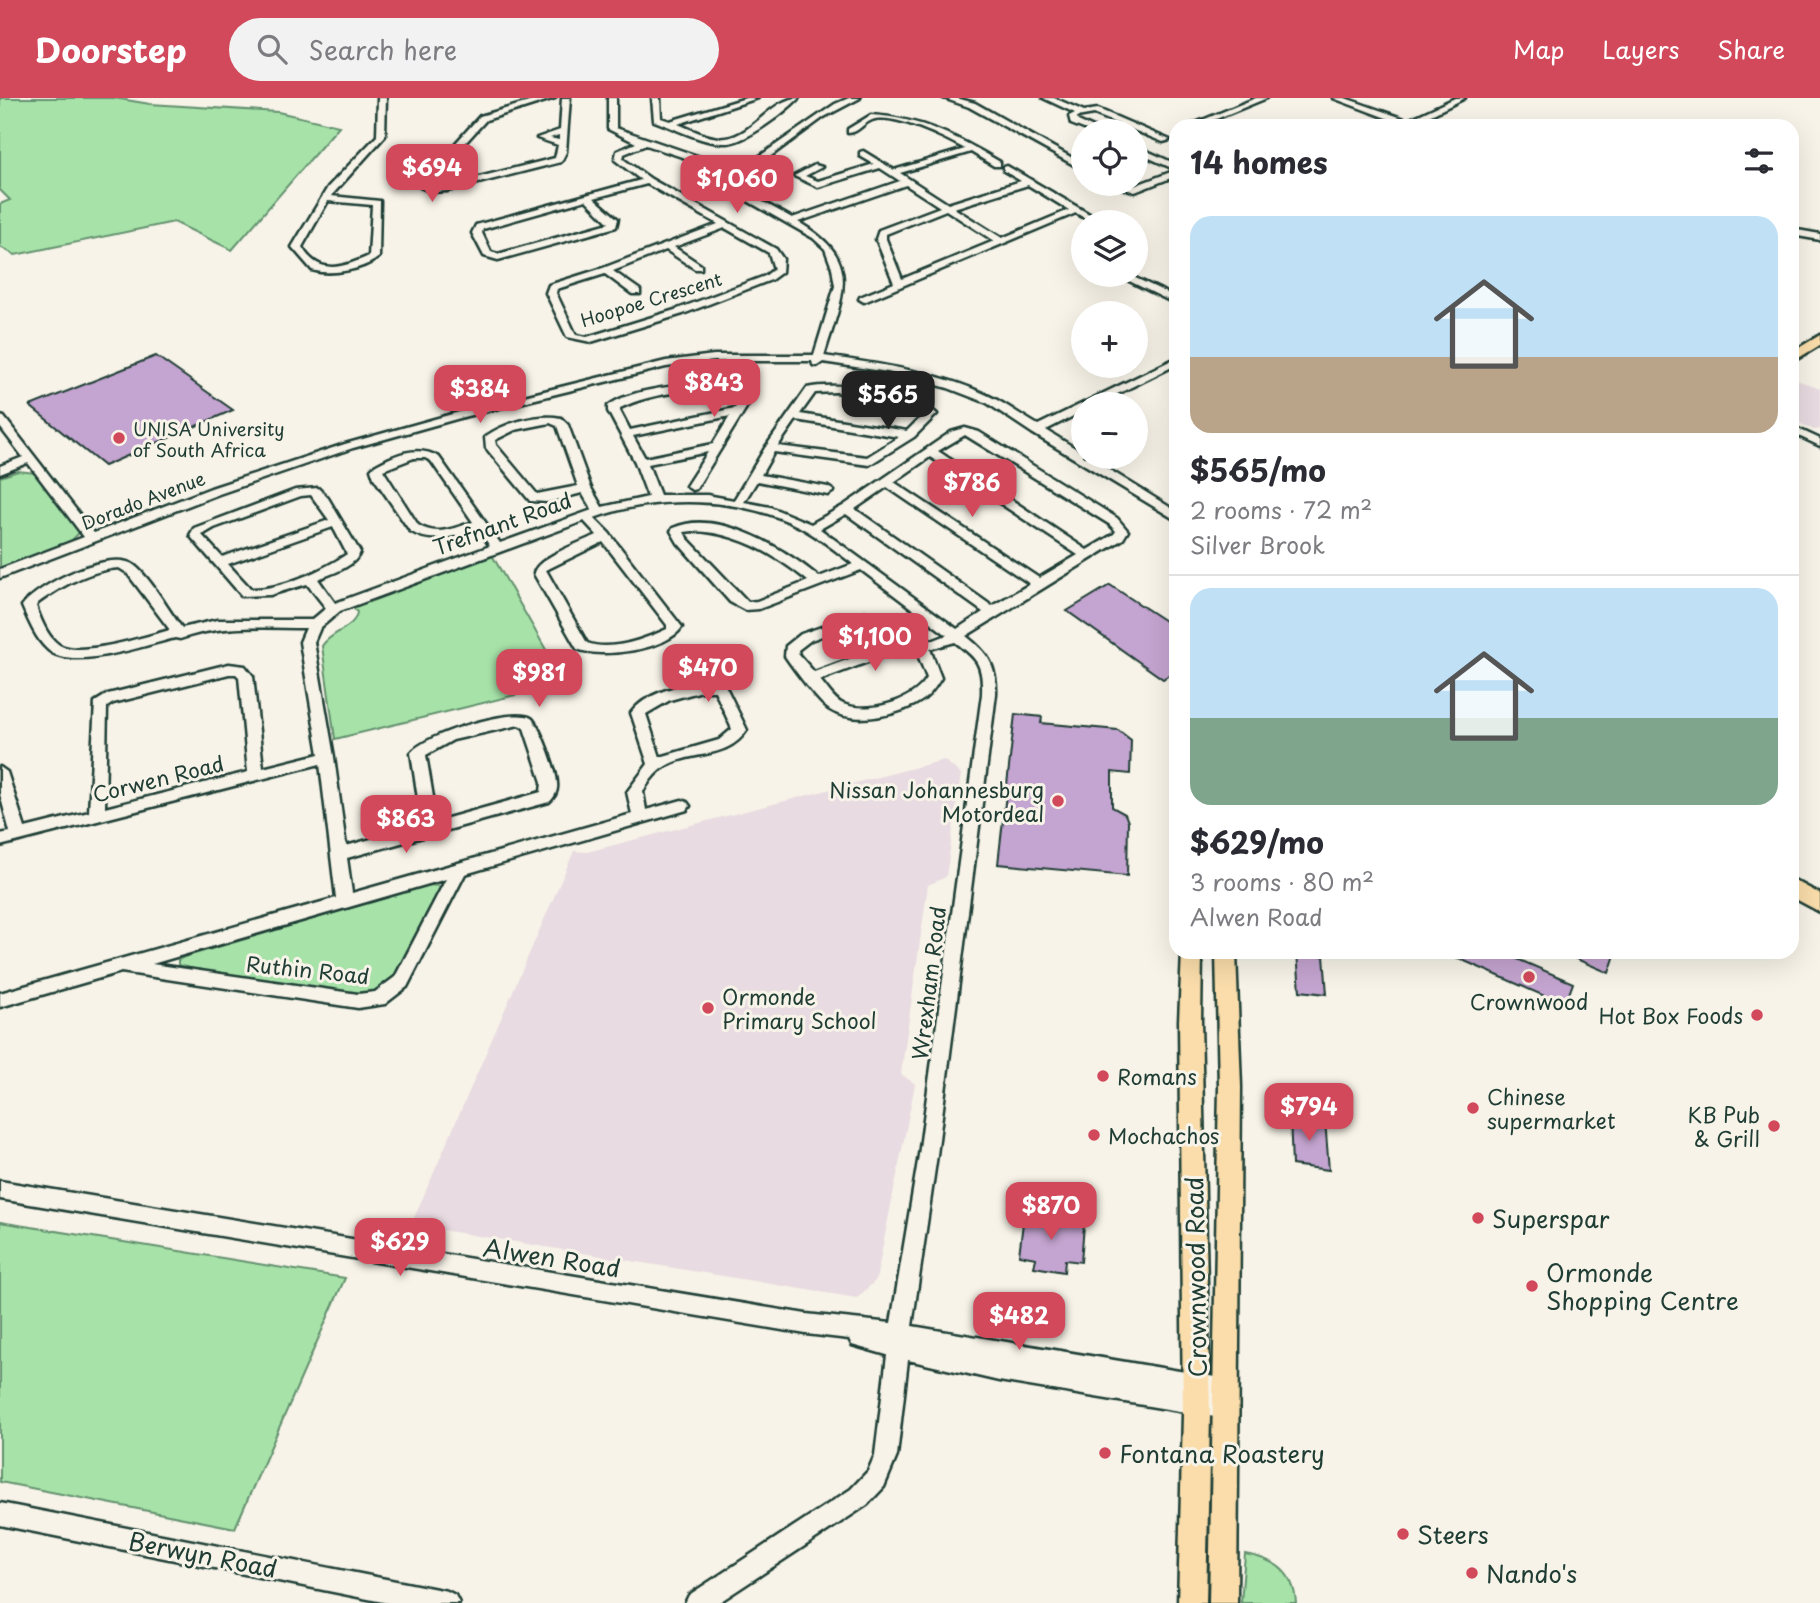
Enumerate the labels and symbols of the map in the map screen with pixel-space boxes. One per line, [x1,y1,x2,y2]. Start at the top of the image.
pin: $694 [391,144,473,204]
pin: $1,060 [680,156,794,215]
street label: Hoopoe Crescent [577,265,725,333]
pin: $843 [673,360,755,419]
pin: $384 [439,366,521,425]
pin: $565 [847,372,929,431]
place label: UNISA University of South Africa [133,415,285,463]
marker: UNISA University of South Africa [111,430,127,446]
pin: $786 [931,460,1013,519]
street label: Dorado Avenue [77,464,209,536]
street label: Trefnant Road [428,483,576,563]
pin: $1,100 [818,614,932,673]
pin: $470 [667,644,749,704]
pin: $981 [498,650,580,709]
street label: Corwen Road [89,746,227,810]
place label: Nissan Johannesburg Motordeal [829,773,1044,829]
marker: Nissan Johannesburg Motordeal [1050,793,1066,809]
pin: $863 [365,796,447,855]
street label: Wrexham Road [903,904,953,1062]
street label: Ruthin Road [245,947,371,991]
marker: Crownwood [1521,969,1537,985]
place label: Ormonde Primary School [722,980,877,1036]
place label: Crownwood [1470,985,1588,1017]
place label: Hot Box Foods [1599,999,1743,1031]
marker: Ormonde Primary School [700,1000,716,1016]
marker: Hot Box Foods [1749,1007,1765,1023]
place label: Romans [1117,1060,1197,1092]
marker: Romans [1095,1068,1111,1084]
place label: Chinese supermarket [1487,1080,1616,1136]
pin: $794 [1268,1084,1350,1143]
place label: KB Pub & Grill [1688,1098,1760,1154]
marker: Chinese supermarket [1465,1100,1481,1116]
marker: KB Pub & Grill [1766,1118,1782,1134]
place label: Mochachos [1108,1119,1220,1151]
marker: Mochachos [1086,1127,1102,1143]
street label: Crownwood Road [1175,1176,1215,1378]
pin: $870 [1010,1182,1092,1242]
place label: Superspar [1492,1200,1610,1236]
marker: Superspar [1470,1210,1486,1226]
pin: $629 [359,1218,441,1278]
street label: Alwen Road [481,1228,623,1286]
place label: Ormonde Shopping Centre [1546,1254,1739,1318]
marker: Ormonde Shopping Centre [1524,1278,1540,1294]
pin: $482 [978,1292,1060,1352]
place label: Fontana Roastery [1119,1435,1325,1471]
marker: Fontana Roastery [1097,1445,1113,1461]
place label: Steers [1417,1516,1489,1552]
street label: Berwyn Road [126,1522,280,1586]
marker: Steers [1395,1526,1411,1542]
place label: Nando's [1486,1555,1577,1591]
marker: Nando's [1464,1565,1480,1581]

